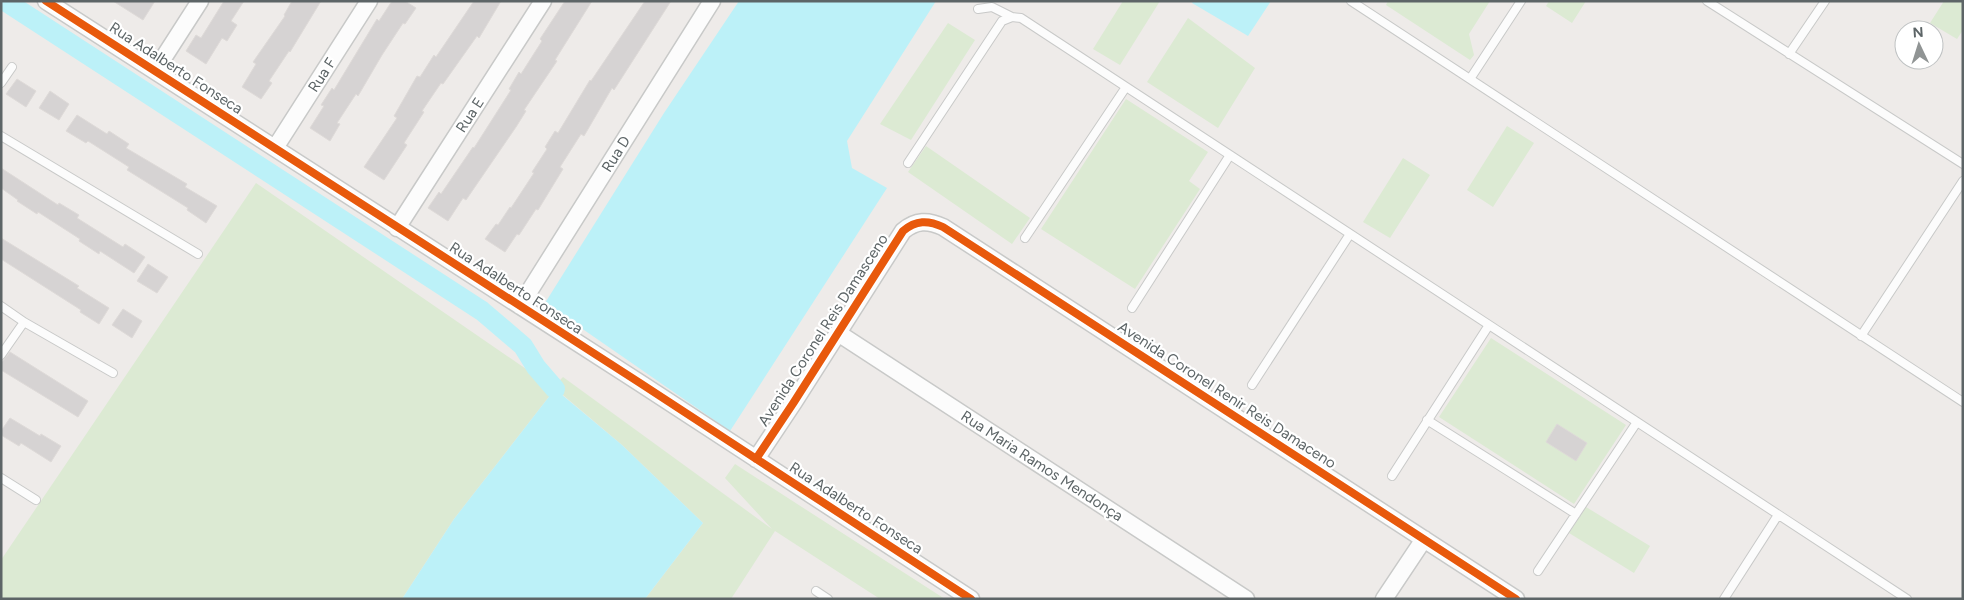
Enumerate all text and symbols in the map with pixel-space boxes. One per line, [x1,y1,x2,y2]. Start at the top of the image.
street label: Rua Adalberto Fonseca [106,18,246,118]
north arrow [1894,20,1944,70]
text: N [1912,24,1924,41]
street label: Rua F [304,54,340,96]
street label: Rua E [452,94,488,136]
street label: Rua D [598,133,634,175]
street label: Avenida Coronel Reis Damasceno [754,230,892,429]
street label: Rua Adalberto Fonseca [446,238,586,338]
street label: Avenida Coronel Renir Reis Damaceno [1115,318,1340,473]
street label: Rua Maria Ramos Mendonça [958,407,1126,525]
street label: Rua Adalberto Fonseca [786,458,926,558]

